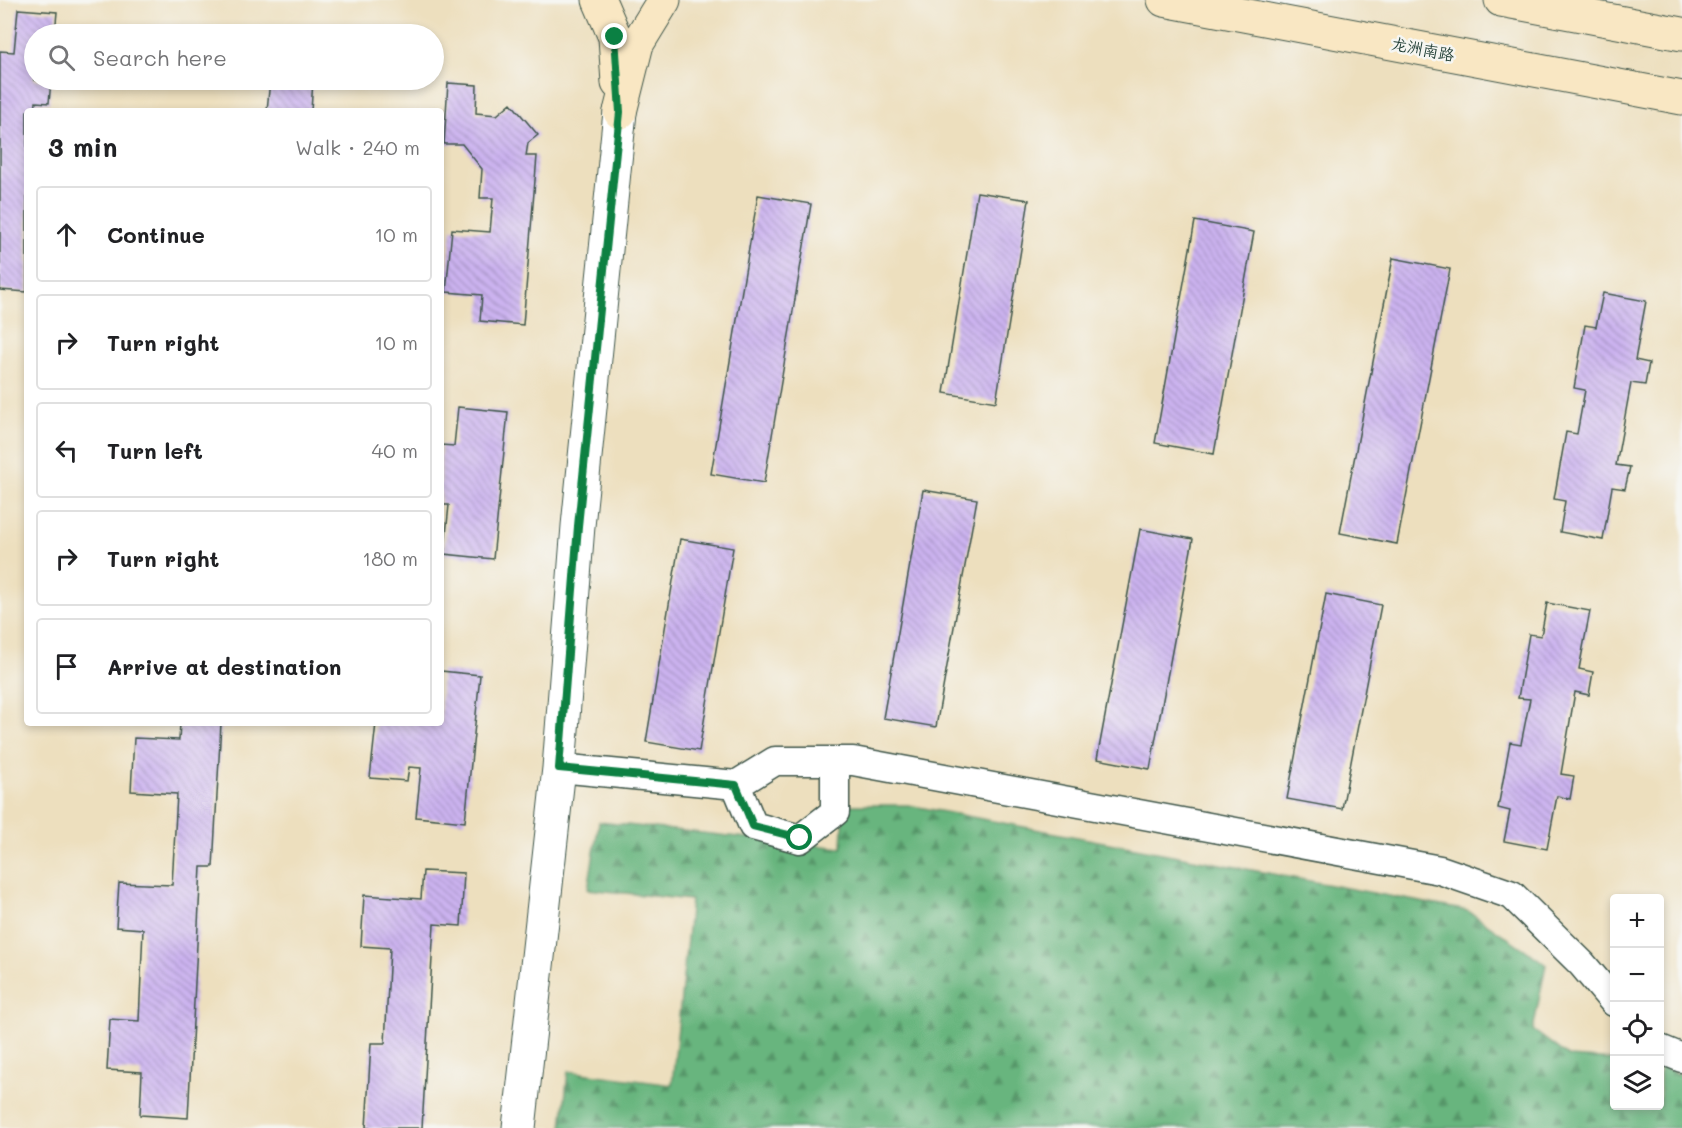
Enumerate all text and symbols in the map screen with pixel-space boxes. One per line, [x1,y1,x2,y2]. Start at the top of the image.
route end [601,23,627,49]
search box [24,24,444,90]
street label: 龙洲南路 [1390,32,1457,65]
icon: search [45,41,78,74]
text: Search here [93,43,227,72]
text: 3 min [48,130,117,164]
text: Walk · 240 m [295,134,420,160]
icon: ahead [50,218,83,251]
text: Continue [107,220,205,249]
text: 10 m [374,221,418,247]
icon: right [50,326,83,359]
text: Turn right [107,328,219,357]
text: 10 m [374,329,418,355]
icon: left [50,434,83,467]
text: Turn left [107,436,203,465]
text: 40 m [372,437,418,463]
icon: right [50,542,83,575]
text: Turn right [107,544,219,573]
text: 180 m [362,545,418,571]
icon: arrive [50,650,83,683]
text: Arrive at destination [107,652,342,681]
route start [786,824,812,850]
map controls [1610,894,1664,1110]
button: + [1610,894,1664,948]
button: − [1610,948,1664,1002]
button: locate [1610,1002,1664,1056]
button: layers [1610,1056,1664,1110]

